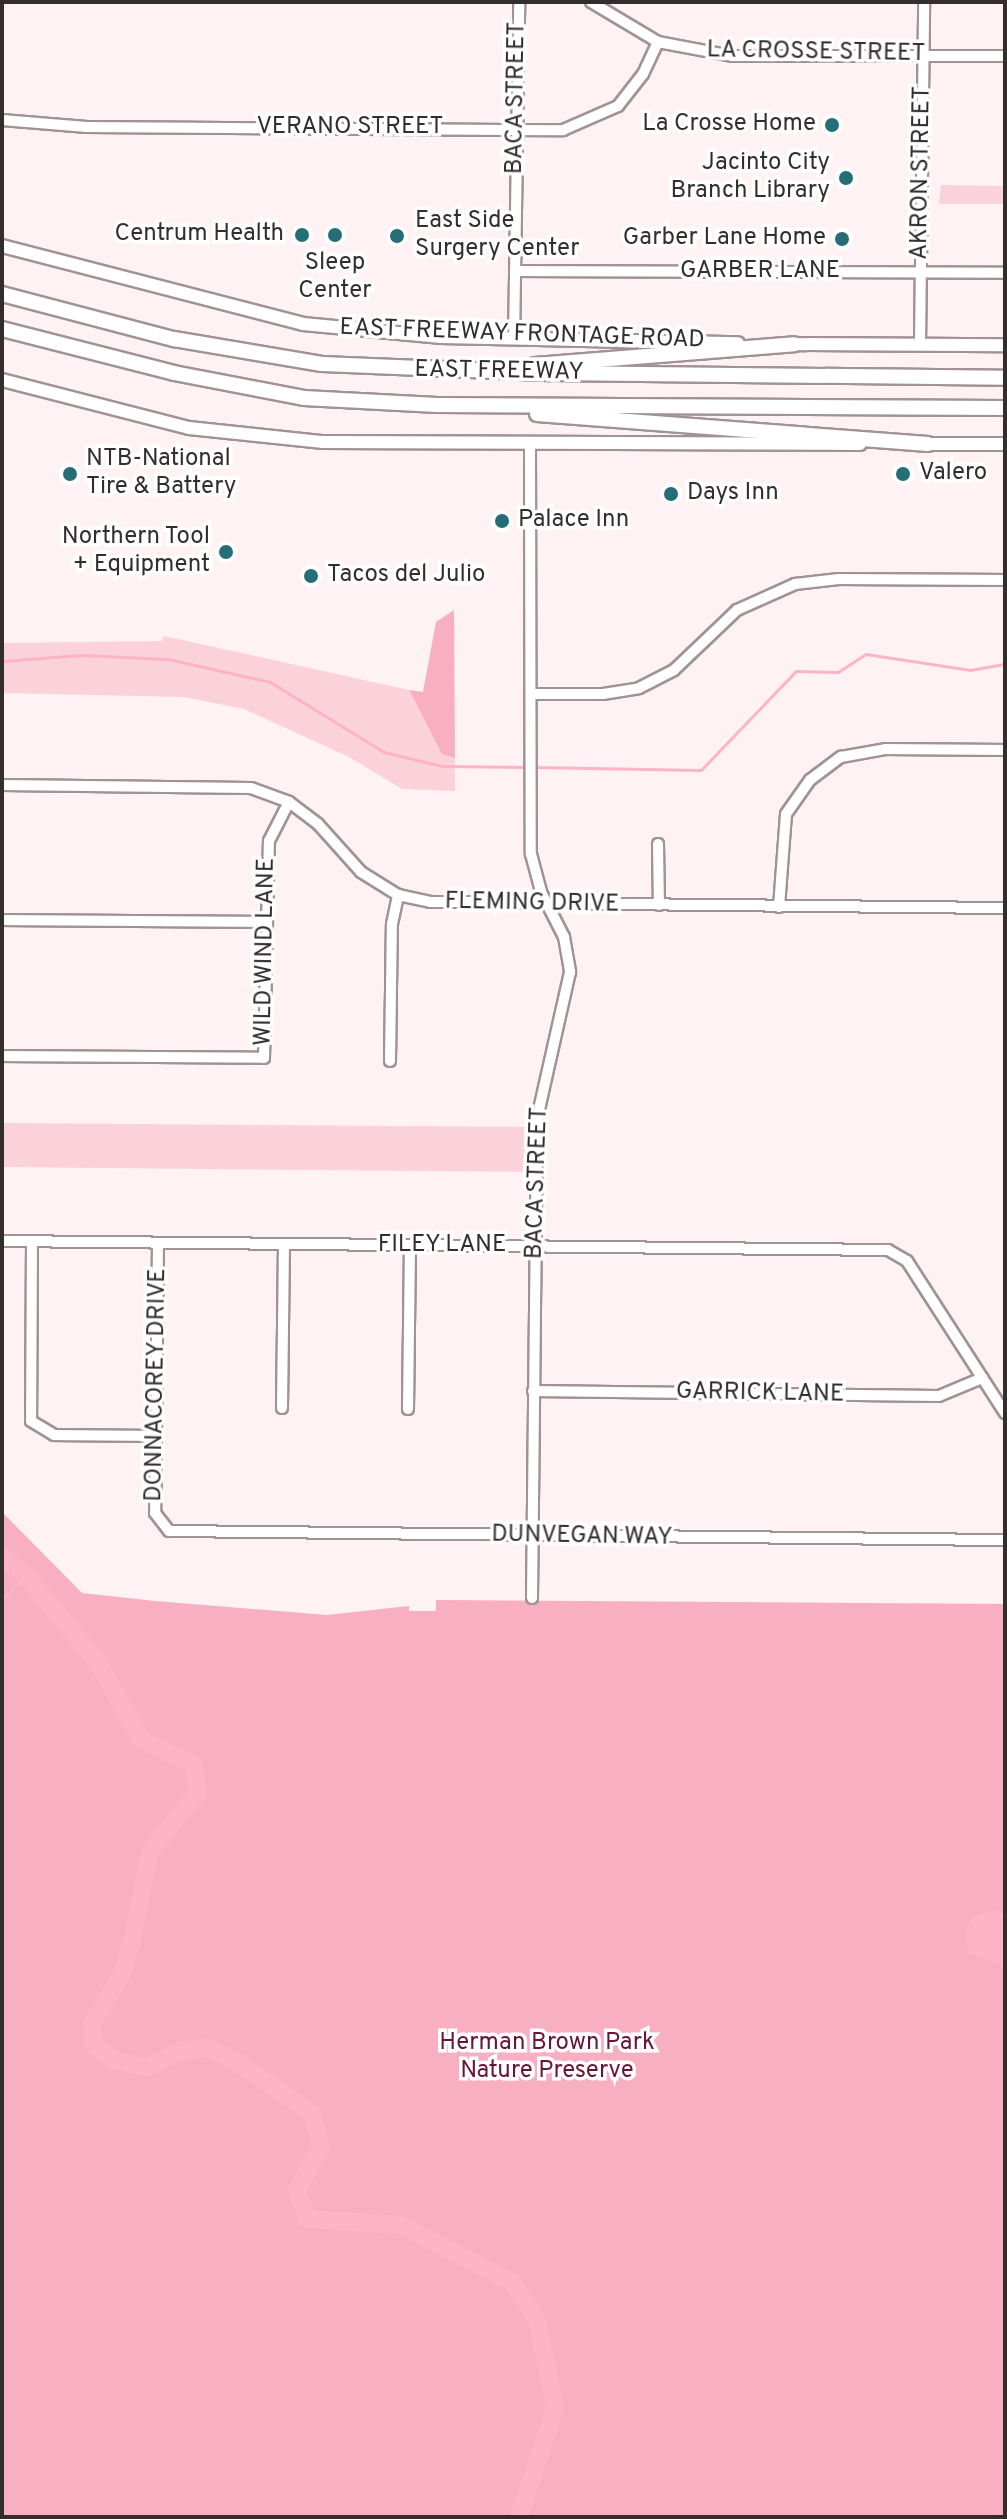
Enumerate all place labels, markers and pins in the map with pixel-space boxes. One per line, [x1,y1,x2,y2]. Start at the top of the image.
place label: La Crosse Home [642,111,816,139]
marker: La Crosse Home [823,116,841,134]
place label: Jacinto City Branch Library [670,150,830,206]
marker: Jacinto City Branch Library [837,169,855,187]
place label: East Side Surgery Center [415,208,579,264]
place label: Centrum Health [115,221,284,249]
marker: Centrum Health [291,224,313,246]
marker: Sleep Center [324,224,346,246]
marker: East Side Surgery Center [386,225,408,247]
place label: Garber Lane Home [623,225,826,253]
marker: Garber Lane Home [833,230,851,248]
place label: Sleep Center [298,250,372,306]
place label: NTB-National Tire & Battery [86,446,236,502]
place label: Valero [919,460,987,488]
marker: NTB-National Tire & Battery [61,465,79,483]
marker: Valero [894,465,912,483]
place label: Days Inn [687,480,779,508]
marker: Days Inn [662,485,680,503]
place label: Palace Inn [518,507,629,535]
marker: Palace Inn [493,512,511,530]
place label: Northern Tool + Equipment [61,524,210,580]
marker: Northern Tool + Equipment [217,543,235,561]
place label: Tacos del Julio [327,562,485,590]
marker: Tacos del Julio [302,567,320,585]

